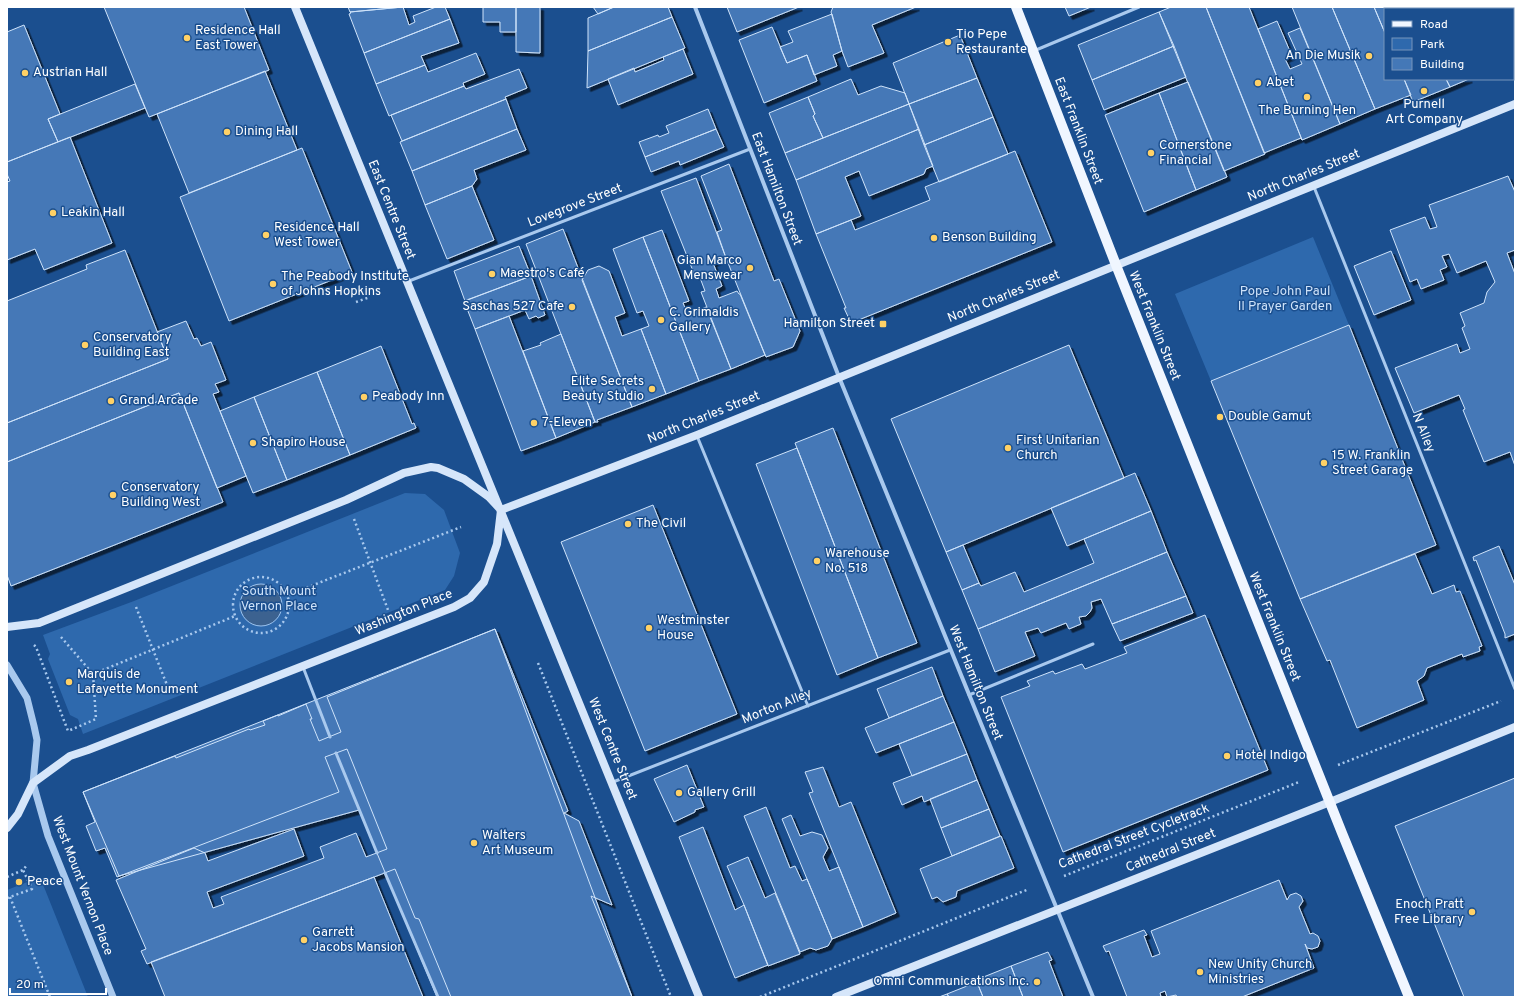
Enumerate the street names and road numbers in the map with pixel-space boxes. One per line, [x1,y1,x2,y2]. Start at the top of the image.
street label: East Franklin Street [1050,75,1106,187]
street label: East Hamilton Street [747,130,805,248]
street label: North Charles Street [1246,146,1363,206]
street label: East Centre Street [364,158,418,262]
street label: Lovegrove Street [525,181,625,231]
street label: North Charles Street [946,267,1063,327]
street label: West Franklin Street [1125,269,1183,383]
street label: North Charles Street [646,388,763,448]
street label: N Alley [1408,411,1438,455]
street label: West Franklin Street [1245,570,1303,684]
street label: Washington Place [353,586,455,640]
street label: West Hamilton Street [945,623,1005,743]
street label: Morton Alley [740,686,814,728]
street label: West Centre Street [584,695,640,803]
street label: Cathedral Street Cycletrack [1056,801,1212,873]
street label: West Mount Vernon Place [48,814,116,958]
street label: Cathedral Street [1124,826,1218,876]

